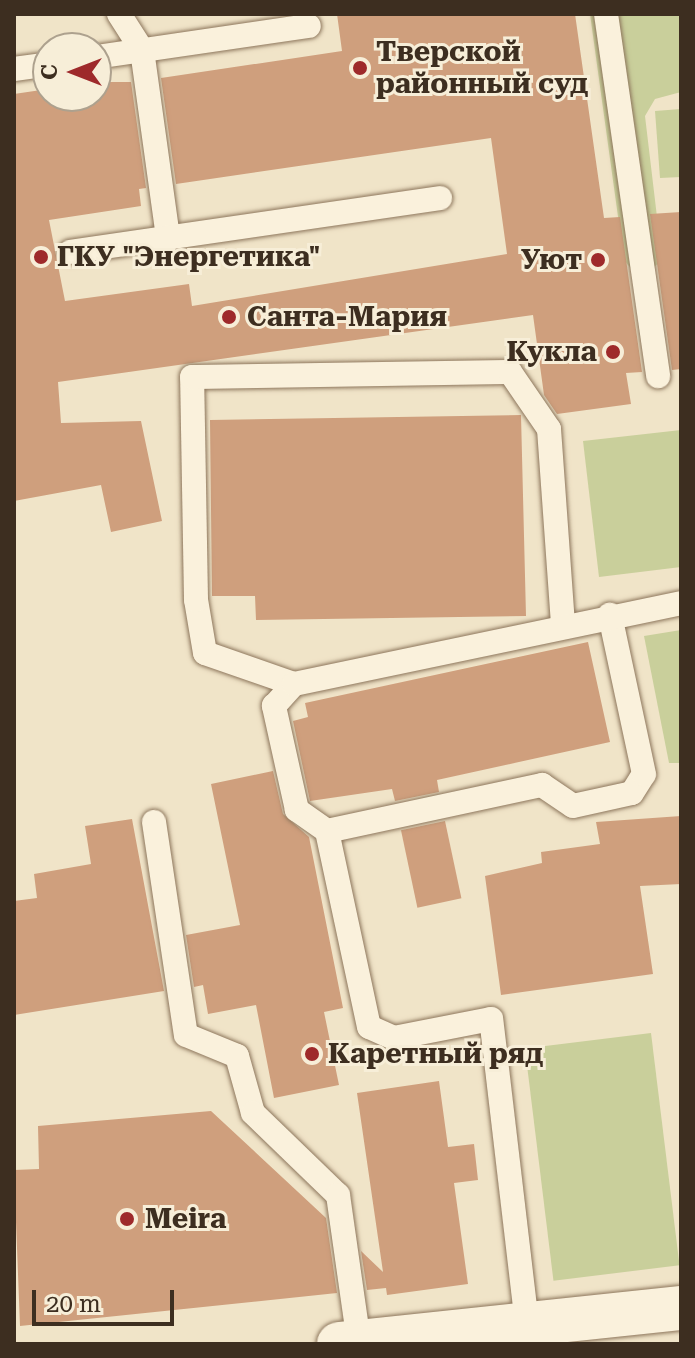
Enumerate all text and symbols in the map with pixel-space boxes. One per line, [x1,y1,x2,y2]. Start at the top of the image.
north arrow [32,32,112,112]
place label: Тверской районный суд [376,35,588,101]
marker: Тверской районный суд [351,59,369,77]
text: С [37,64,62,80]
place label: ГКУ "Энергетика" [57,240,321,274]
place label: Уют [521,243,582,277]
marker: ГКУ "Энергетика" [32,248,50,266]
marker: Уют [589,251,607,269]
place label: Санта-Мария [247,300,447,334]
marker: Санта-Мария [218,306,240,328]
place label: Кукла [507,335,597,369]
marker: Кукла [604,343,622,361]
place label: Каретный ряд [328,1037,543,1071]
marker: Каретный ряд [303,1045,321,1063]
place label: Meira [145,1202,226,1236]
marker: Meira [116,1208,138,1230]
scale bar [36,1274,178,1324]
text: 20 m [46,1290,101,1318]

